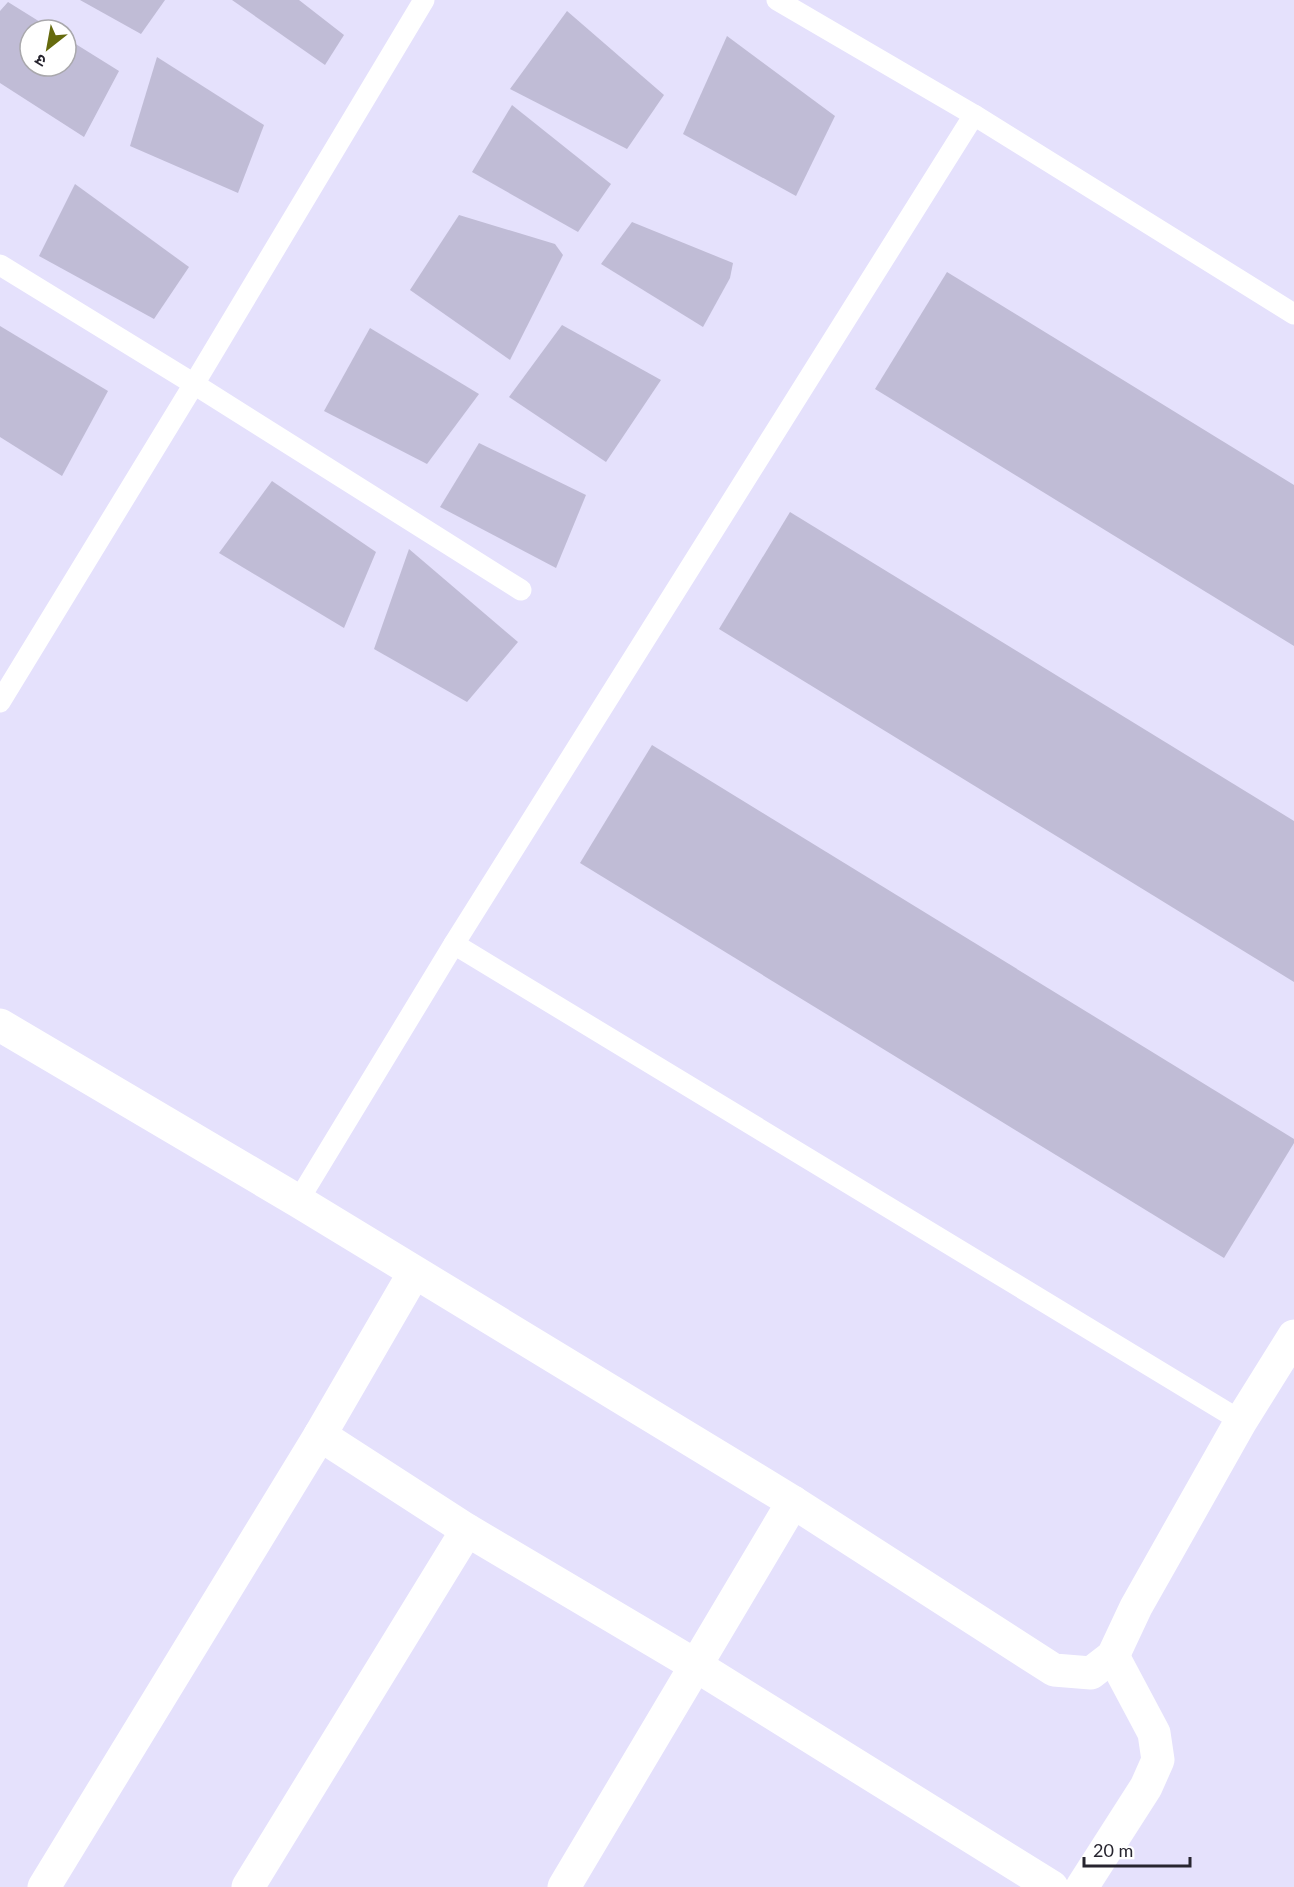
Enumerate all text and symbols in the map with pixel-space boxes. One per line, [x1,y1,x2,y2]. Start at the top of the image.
north arrow [18,18,78,78]
text: उ [31,50,49,72]
scale bar [1084,1830,1190,1868]
text: 20 m [1093,1839,1133,1861]

